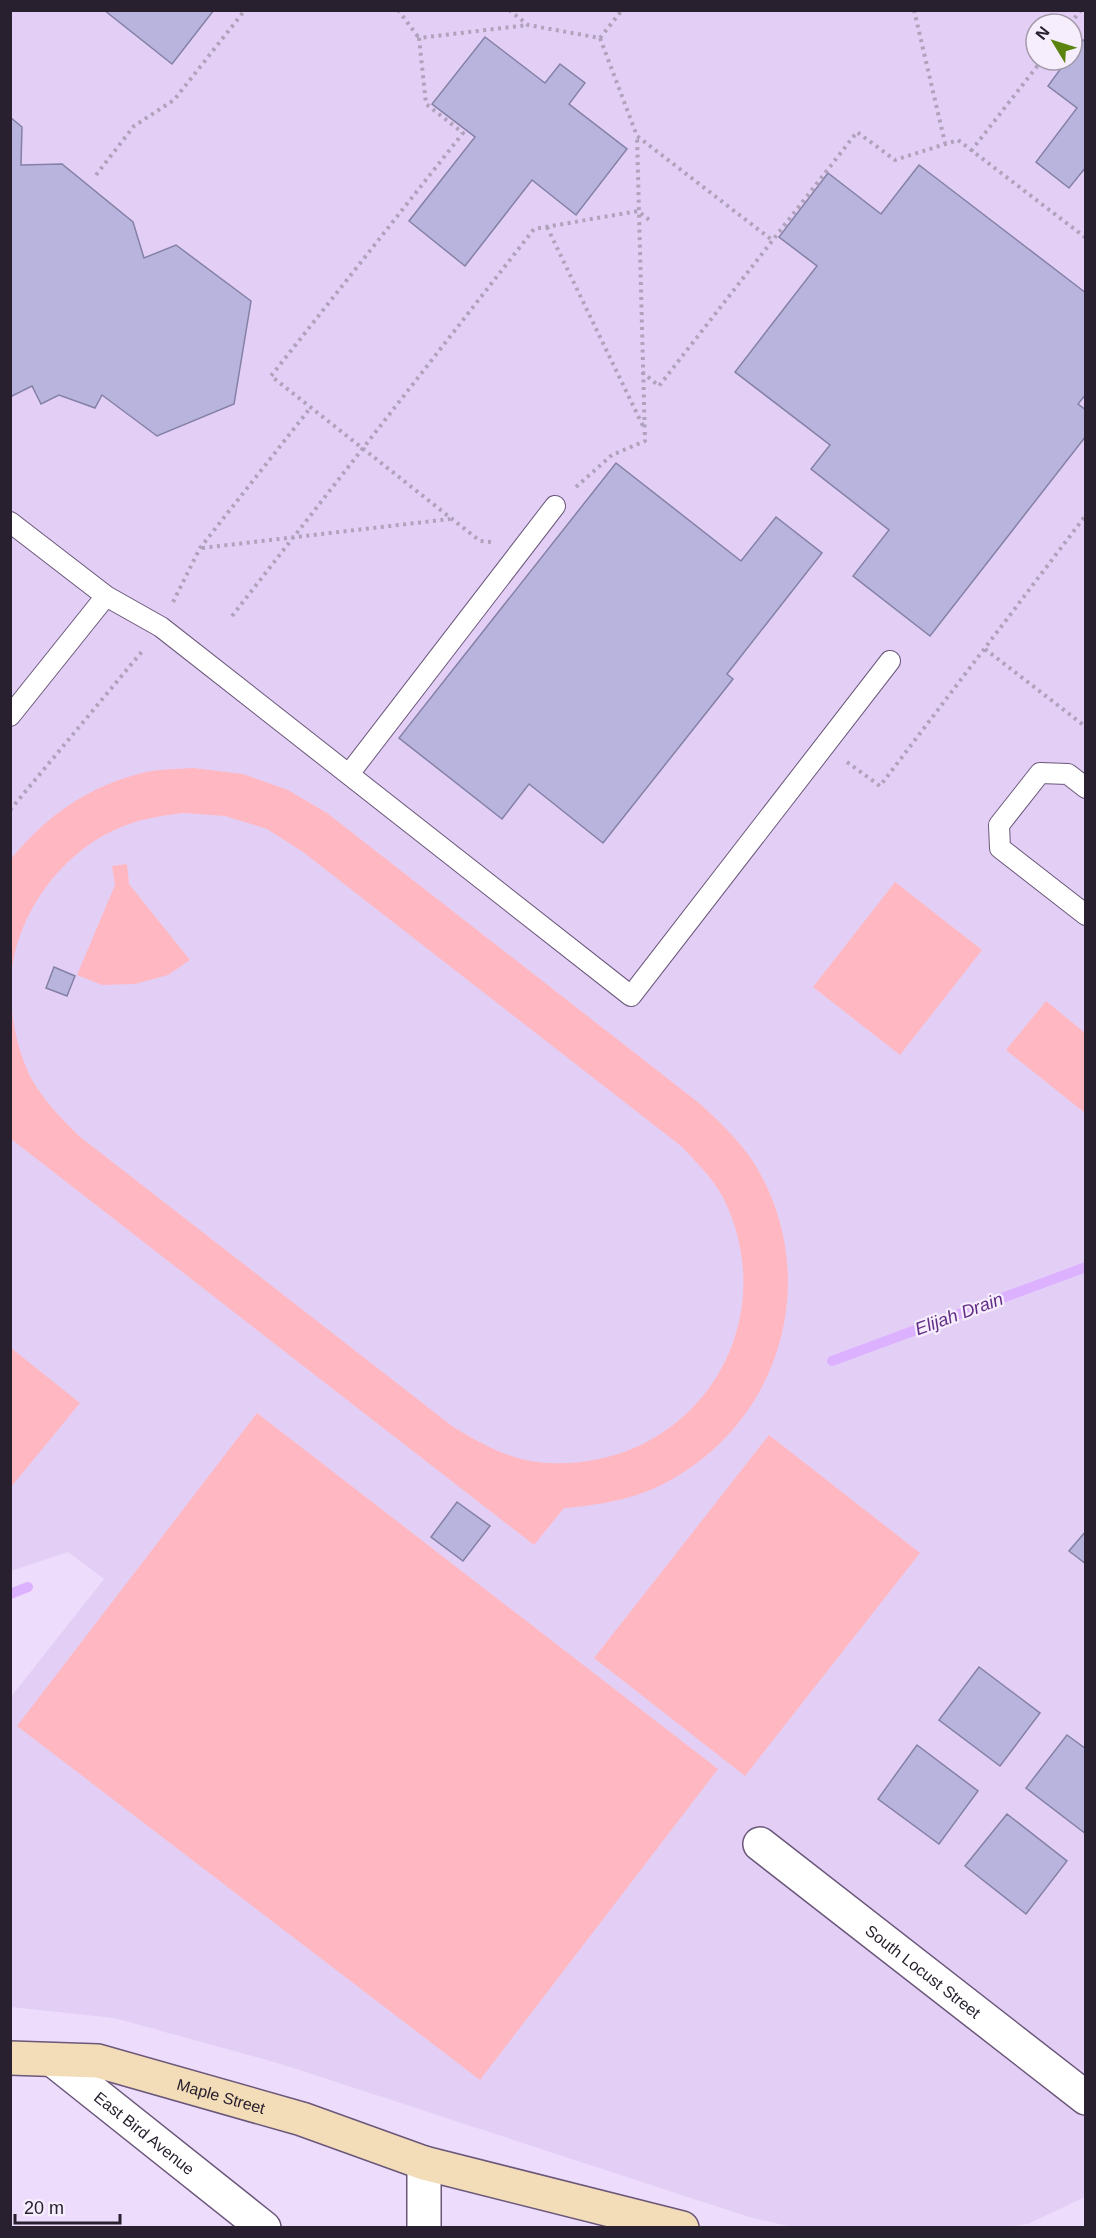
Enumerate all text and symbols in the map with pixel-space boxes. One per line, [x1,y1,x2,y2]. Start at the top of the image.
north arrow [1024,12,1084,72]
text: N [1032,23,1053,43]
water label: Elijah Drain [912,1289,1006,1339]
street label: South Locust Street [862,1922,984,2022]
street label: Maple Street [175,2076,267,2117]
street label: East Bird Avenue [91,2088,198,2178]
scale bar [15,2187,120,2225]
text: 20 m [24,2198,64,2218]

